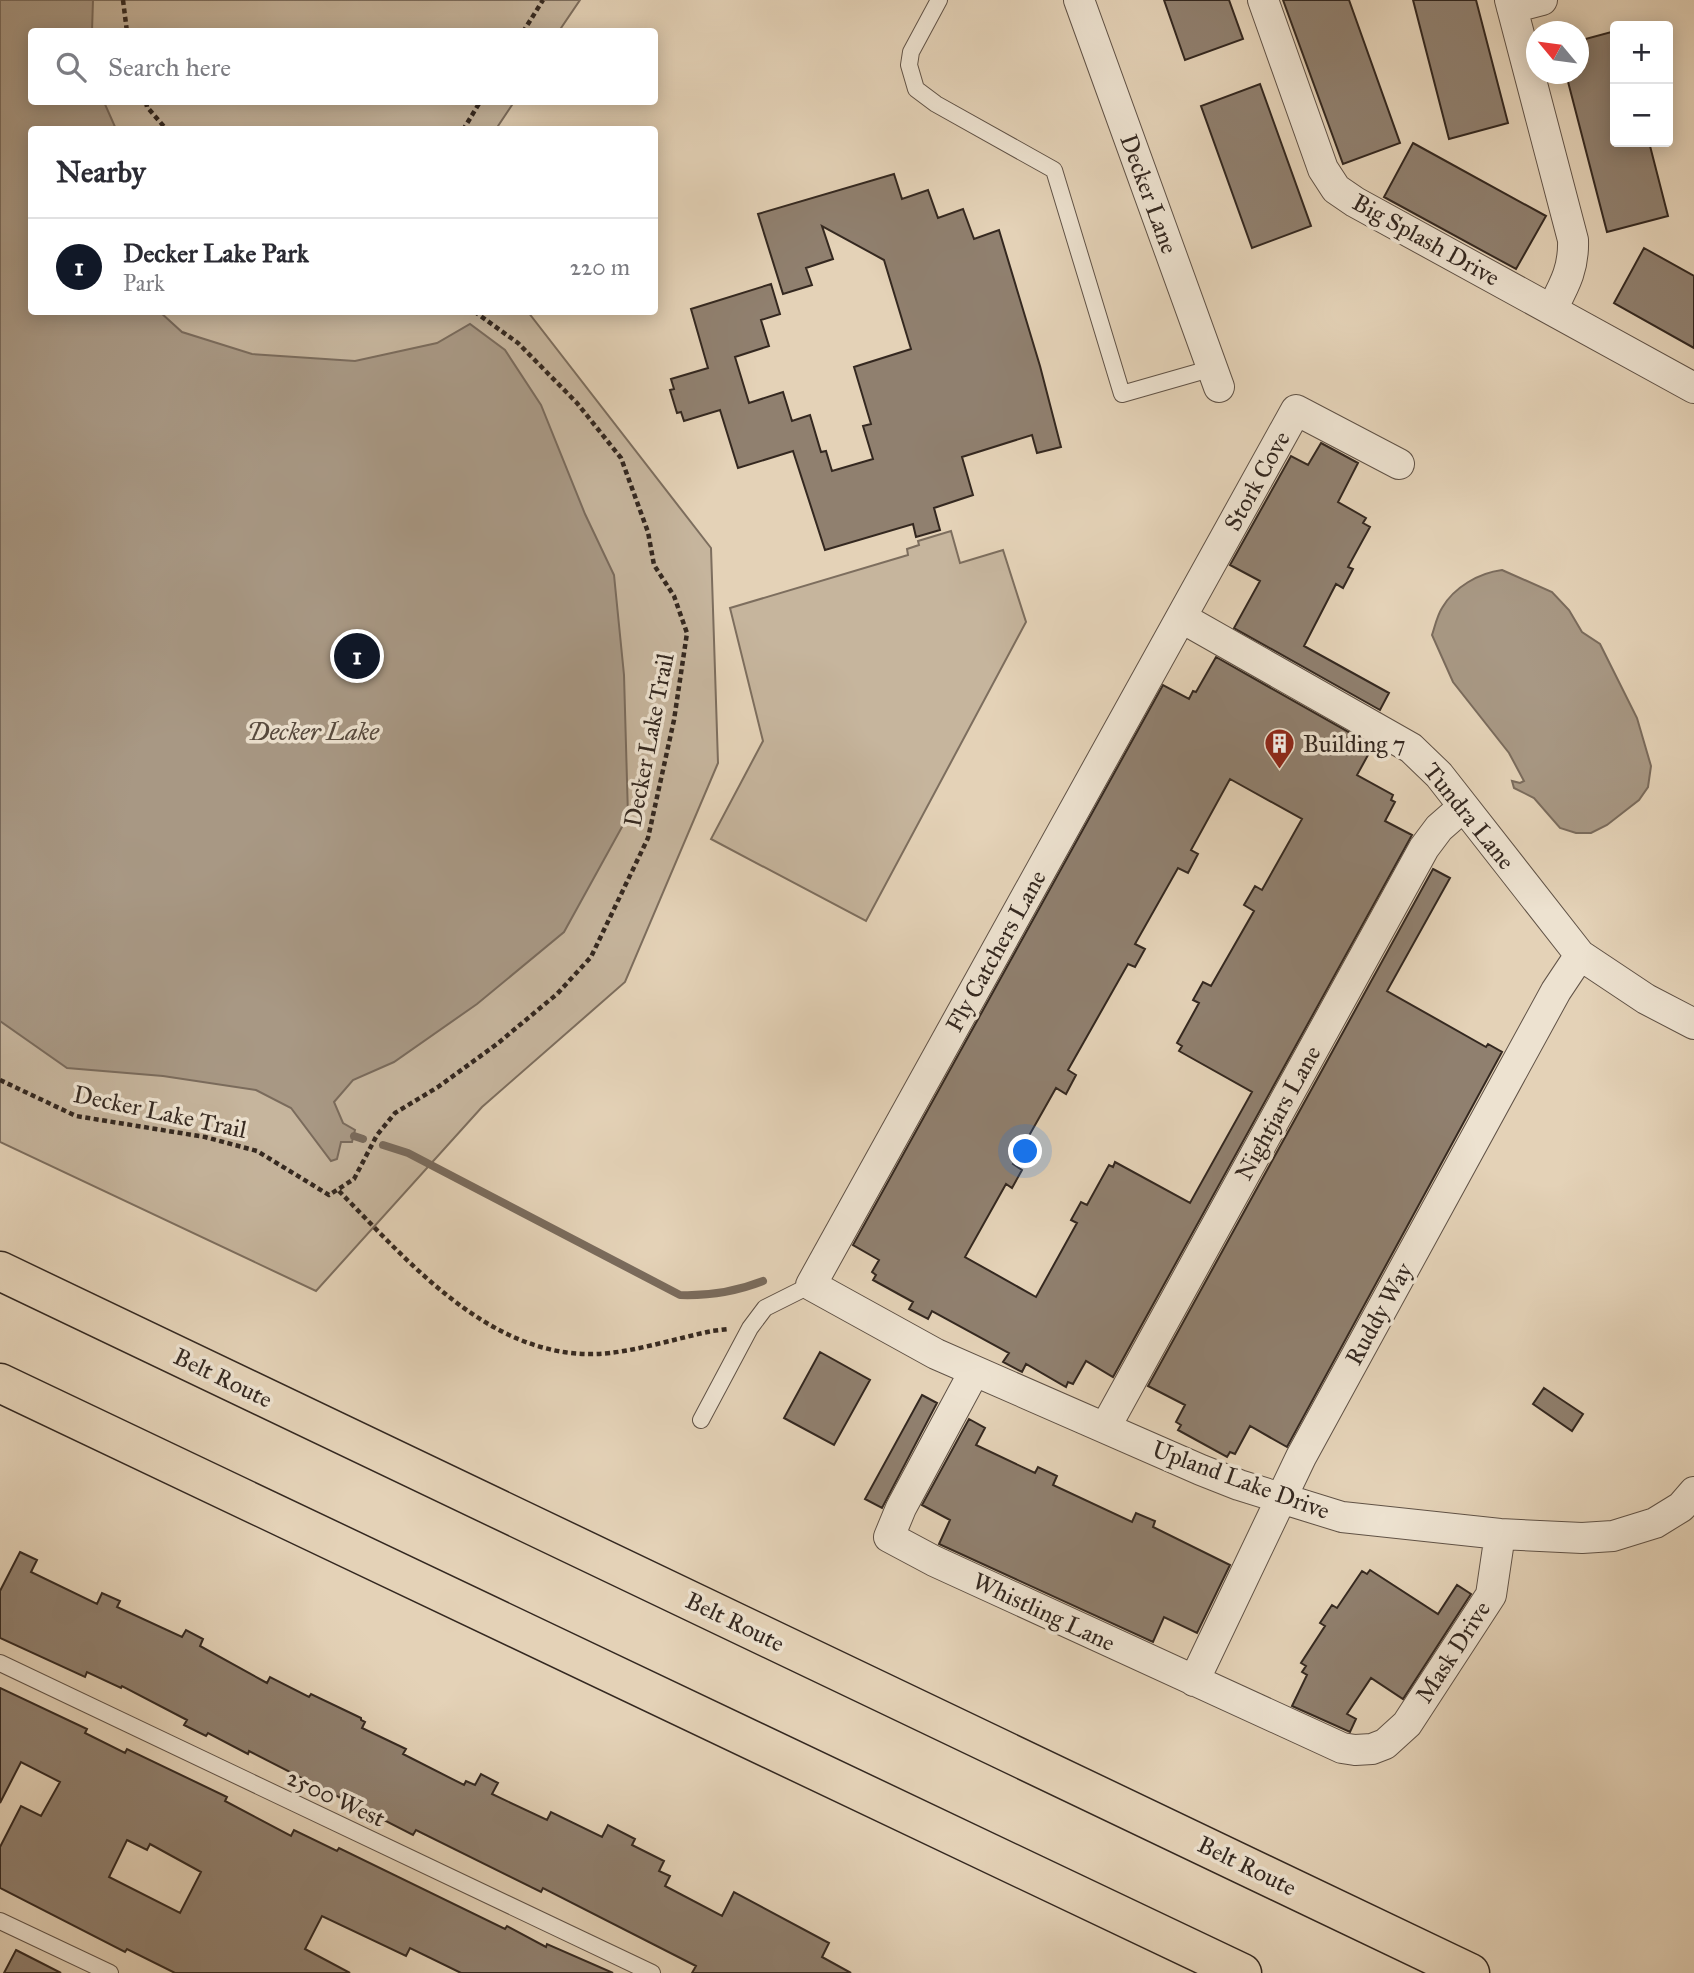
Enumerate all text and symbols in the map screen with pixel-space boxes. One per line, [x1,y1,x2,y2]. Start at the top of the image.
north arrow [1526,21,1589,84]
map controls [1610,21,1673,147]
button: + [1610,21,1673,84]
search box [28,28,658,105]
icon: search [52,48,90,86]
text: Search here [108,51,231,83]
button: − [1610,84,1673,147]
street label: Decker Lane [1114,130,1184,258]
text: Nearby [56,154,146,190]
street label: Big Splash Drive [1347,187,1505,293]
text: Decker Lake Park [123,237,309,269]
text: 1 [74,253,84,281]
text: 220 m [570,253,630,281]
text: Park [123,269,165,297]
street label: Stork Cove [1217,426,1297,536]
pin: 1 [334,630,380,682]
street label: Decker Lake Trail [617,650,681,829]
water label: Decker Lake [247,715,380,747]
building icon: Building 7 [1263,727,1297,771]
place label: Building 7 [1303,729,1405,759]
street label: Tundra Lane [1417,756,1521,876]
street label: Fly Catchers Lane [939,865,1053,1037]
street label: Nightjars Lane [1229,1040,1327,1186]
street label: Decker Lake Trail [71,1079,250,1145]
your location [1008,1134,1042,1168]
street label: Ruddy Way [1339,1257,1420,1370]
street label: Belt Route [169,1341,277,1415]
street label: Upland Lake Drive [1148,1434,1334,1526]
street label: Whistling Lane [968,1566,1120,1658]
street label: Belt Route [681,1585,789,1659]
street label: Mask Drive [1409,1595,1497,1709]
street label: 2500 West [282,1762,390,1834]
street label: Belt Route [1193,1829,1301,1903]

